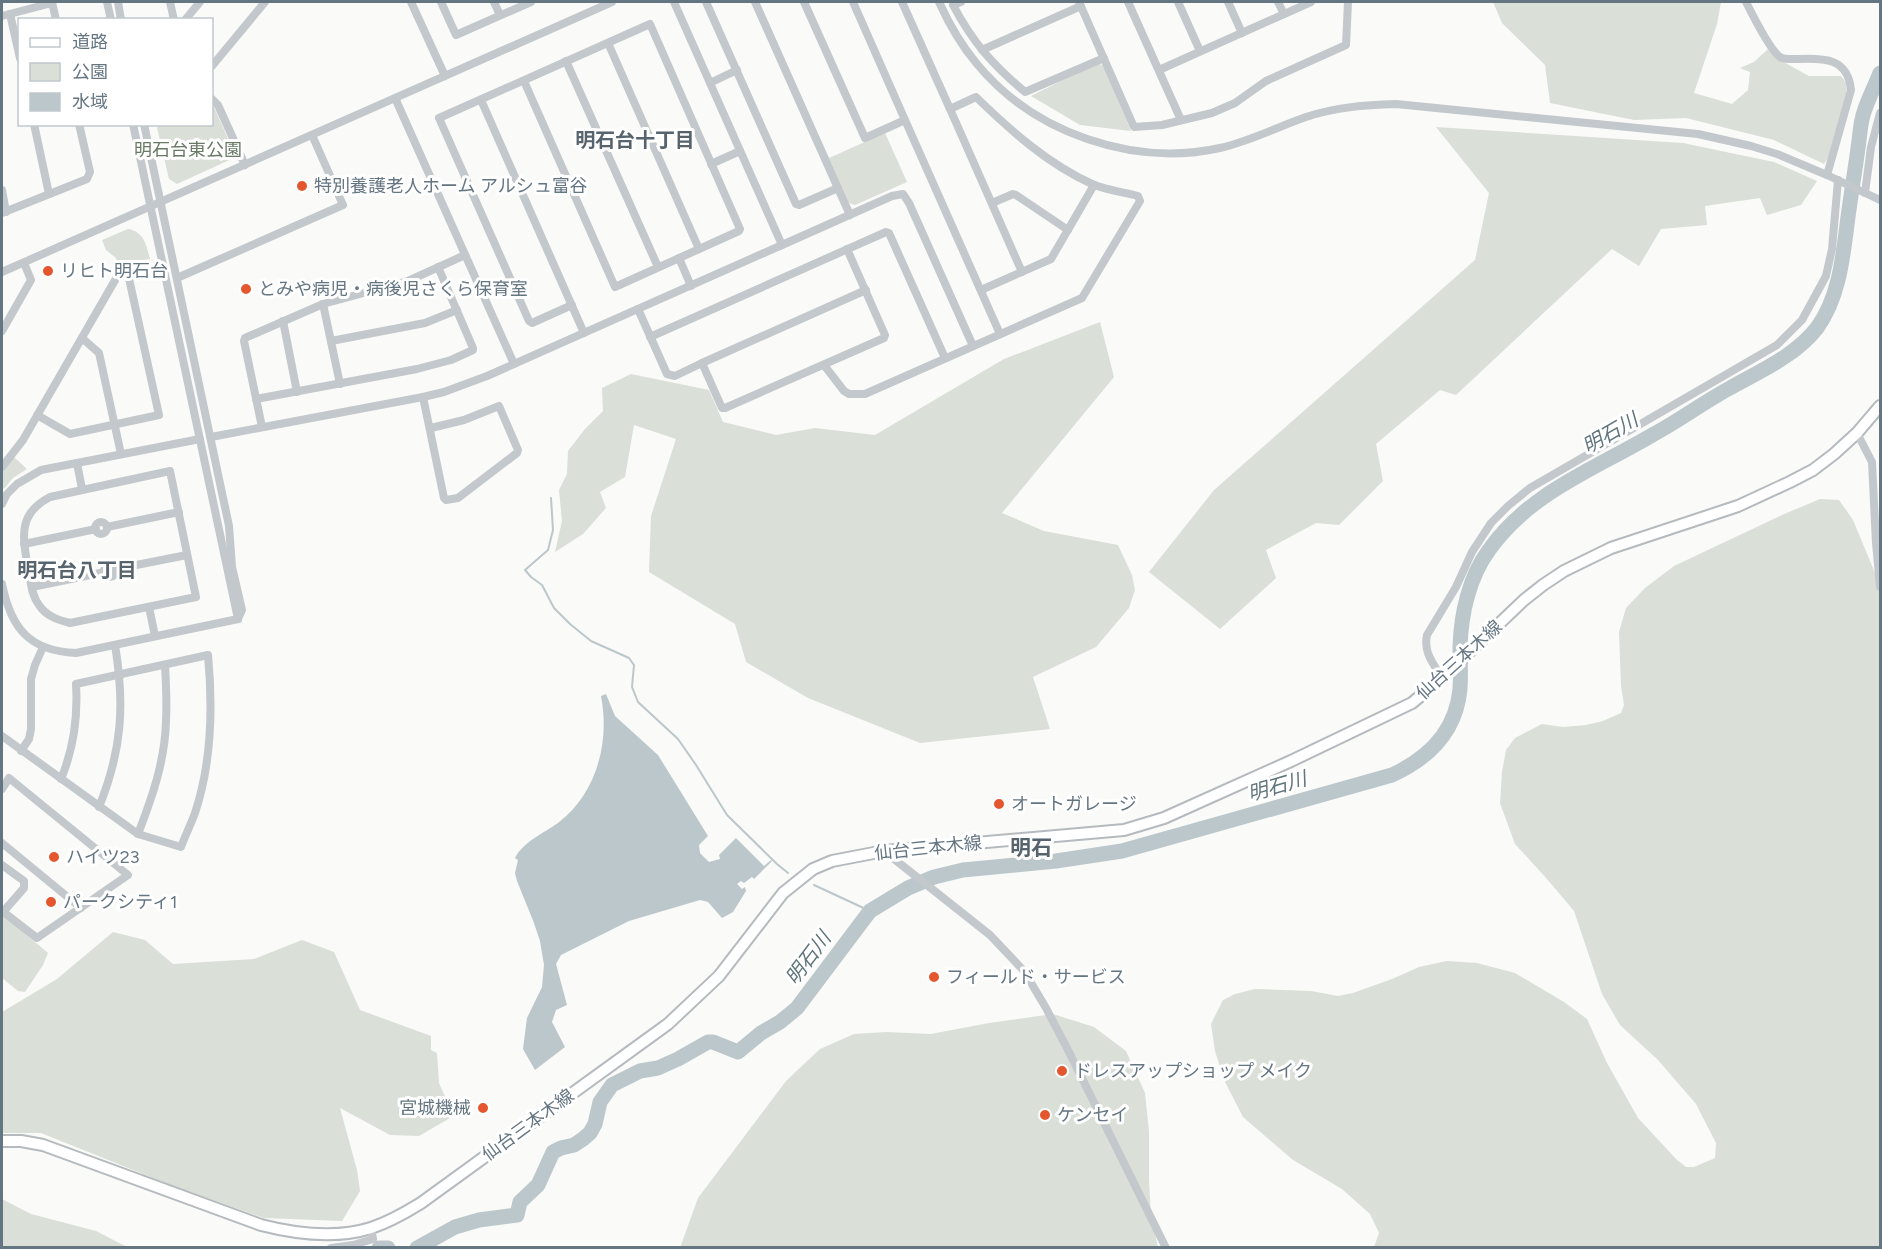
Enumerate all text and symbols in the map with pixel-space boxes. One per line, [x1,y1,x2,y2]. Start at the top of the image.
legend [18,18,213,126]
text: 道路 [72,31,108,53]
text: 公園 [72,61,108,83]
text: 水域 [72,91,108,113]
district label: 明石台十丁目 [575,128,695,152]
park label: 明石台東公園 [134,139,242,161]
place label: 特別養護老人ホーム アルシュ富谷 [314,175,588,197]
marker: 特別養護老人ホーム アルシュ富谷 [295,179,309,193]
place label: リヒト明石台 [60,260,168,282]
marker: リヒト明石台 [41,264,55,278]
place label: とみや病児・病後児さくら保育室 [258,278,528,300]
marker: とみや病児・病後児さくら保育室 [239,282,253,296]
water label: 明石川 [1578,407,1644,458]
district label: 明石台八丁目 [17,558,137,582]
street label: 仙台三本木線 [1412,616,1506,704]
water label: 明石川 [1245,766,1311,806]
place label: オートガレージ [1011,793,1137,815]
marker: オートガレージ [992,797,1006,811]
street label: 仙台三本木線 [873,831,983,865]
district label: 明石 [1010,835,1052,860]
place label: ハイツ23 [66,846,140,868]
marker: ハイツ23 [47,850,61,864]
place label: パークシティ1 [63,891,177,913]
marker: パークシティ1 [44,895,58,909]
water label: 明石川 [780,925,837,989]
place label: フィールド・サービス [946,966,1126,988]
marker: フィールド・サービス [927,970,941,984]
place label: ドレスアップショップ メイク [1074,1060,1312,1082]
marker: ドレスアップショップ メイク [1055,1064,1069,1078]
street label: 仙台三本木線 [478,1084,578,1166]
place label: 宮城機械 [399,1097,471,1119]
marker: 宮城機械 [476,1101,490,1115]
place label: ケンセイ [1057,1104,1128,1126]
marker: ケンセイ [1038,1108,1052,1122]

